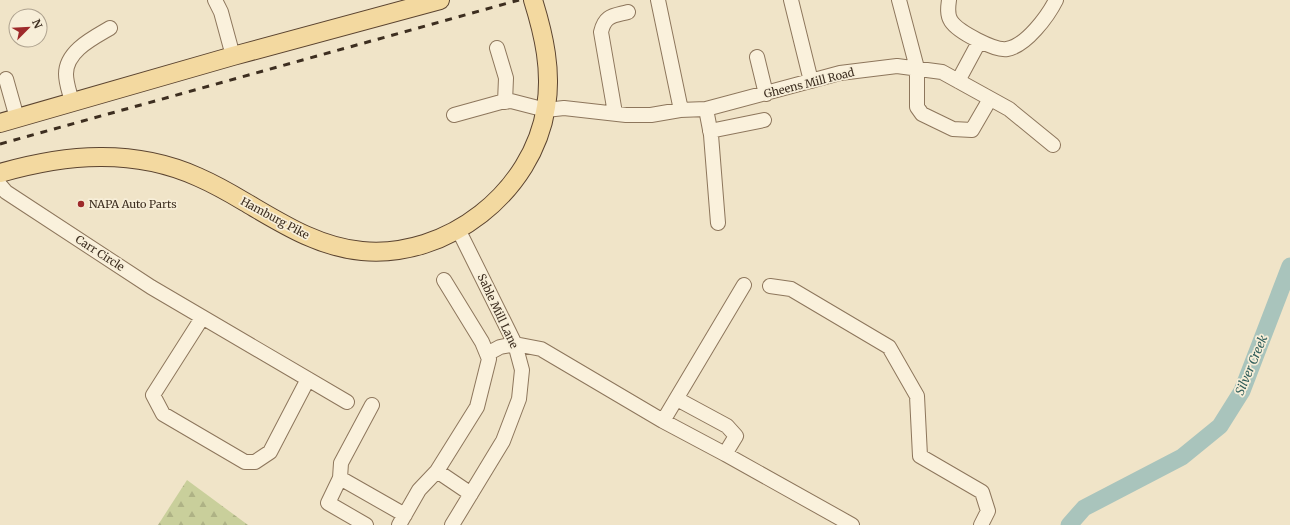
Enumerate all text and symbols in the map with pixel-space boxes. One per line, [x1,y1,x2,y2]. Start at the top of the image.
north arrow [8,8,48,48]
text: N [29,17,45,31]
street label: Gheens Mill Road [762,65,856,101]
street label: Hamburg Pike [238,194,312,242]
place label: NAPA Auto Parts [89,197,177,211]
marker: NAPA Auto Parts [76,199,86,209]
street label: Carr Circle [73,232,127,274]
street label: Sable Mill Lane [475,271,522,351]
water label: Silver Creek [1232,332,1270,397]

